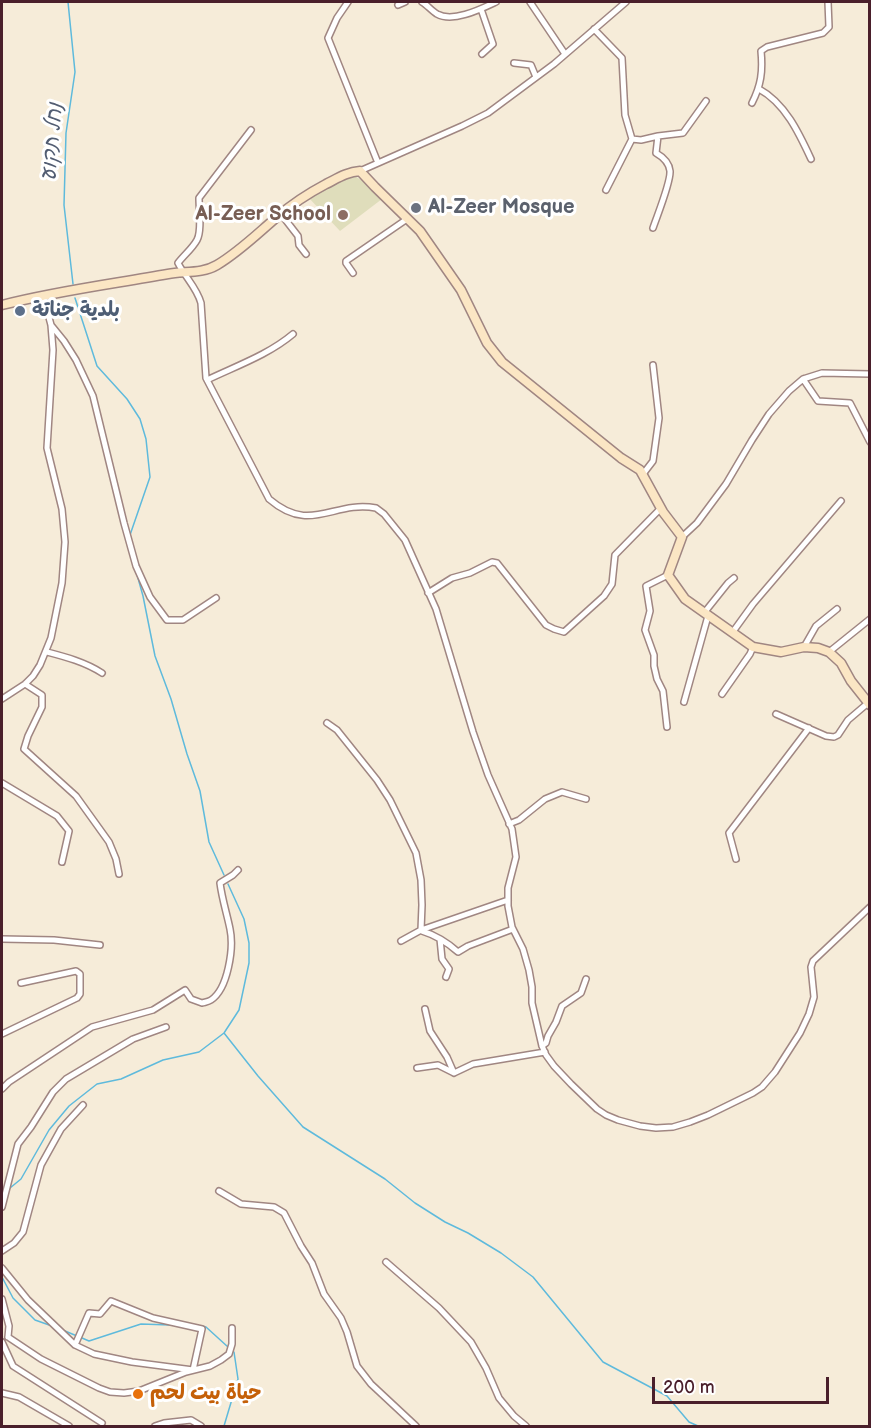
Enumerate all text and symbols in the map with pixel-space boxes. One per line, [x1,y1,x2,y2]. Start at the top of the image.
water label: נחל תקוע [37,102,69,182]
place label: Al-Zeer Mosque [428,196,574,220]
marker: Al-Zeer Mosque [409,201,423,215]
place label: Al-Zeer School [195,203,331,227]
marker: Al-Zeer School [336,208,350,222]
place label: بلدية جناتة [32,299,120,323]
marker: بلدية جناتة [13,304,27,318]
scale bar [655,1365,832,1403]
text: 200 m [663,1377,715,1398]
place label: حياة بيت لحم [150,1382,261,1406]
marker: حياة بيت لحم [131,1387,145,1401]

